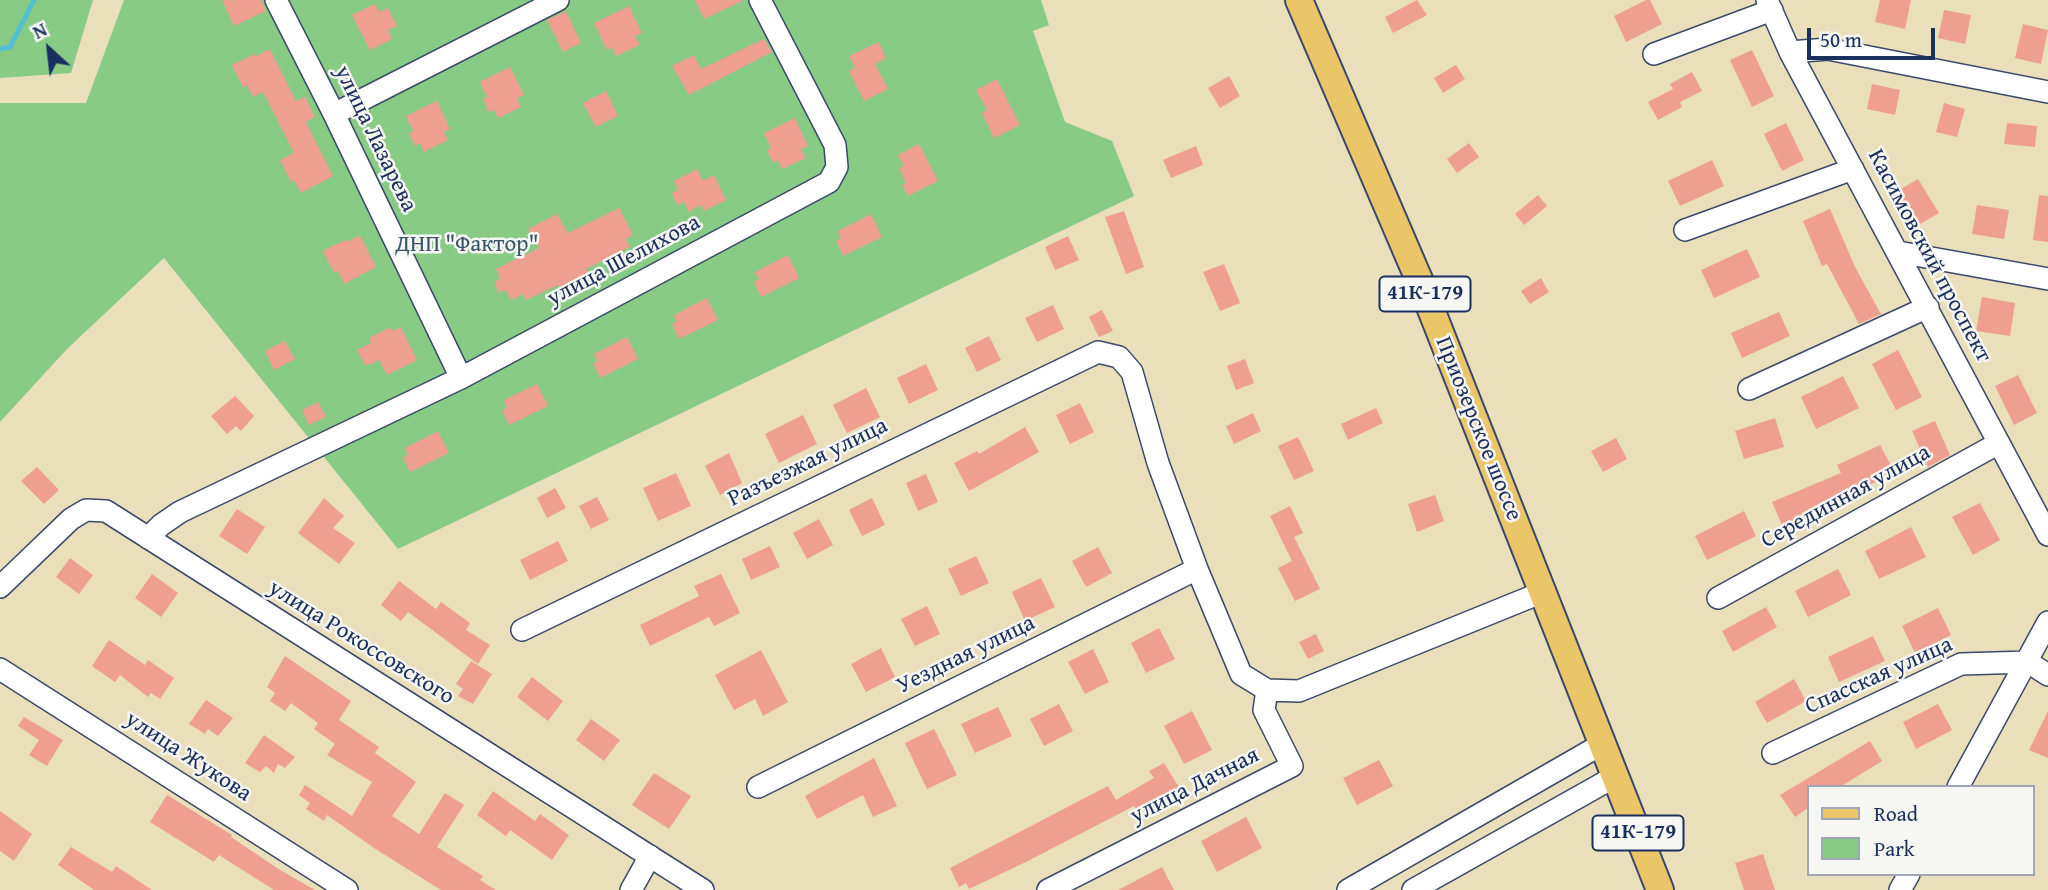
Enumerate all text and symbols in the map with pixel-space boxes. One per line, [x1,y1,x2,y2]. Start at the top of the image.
north arrow [14,14,84,84]
scale bar [1810,14,1938,58]
text: N [27,15,51,46]
text: 50 m [1820,24,1862,55]
street label: улица Лазарева [328,61,422,217]
street label: Касимовский проспект [1861,145,1997,367]
street label: улица Шелихова [543,209,705,313]
park label: ДНП "Фактор" [395,231,539,259]
road number: 41К-179 [1380,276,1470,312]
street label: Приозерское шоссе [1428,333,1528,525]
street label: Разъезжая улица [724,412,892,514]
street label: Серединная улица [1757,439,1935,555]
street label: улица Рокоссовского [263,575,459,711]
street label: Уездная улица [892,610,1040,700]
street label: Спасская улица [1801,631,1957,721]
street label: улица Жукова [120,706,256,808]
street label: улица Дачная [1126,742,1264,830]
legend [1806,785,2034,876]
text: Road [1874,798,1918,829]
road number: 41К-179 [1592,816,1684,850]
text: Park [1874,833,1915,864]

